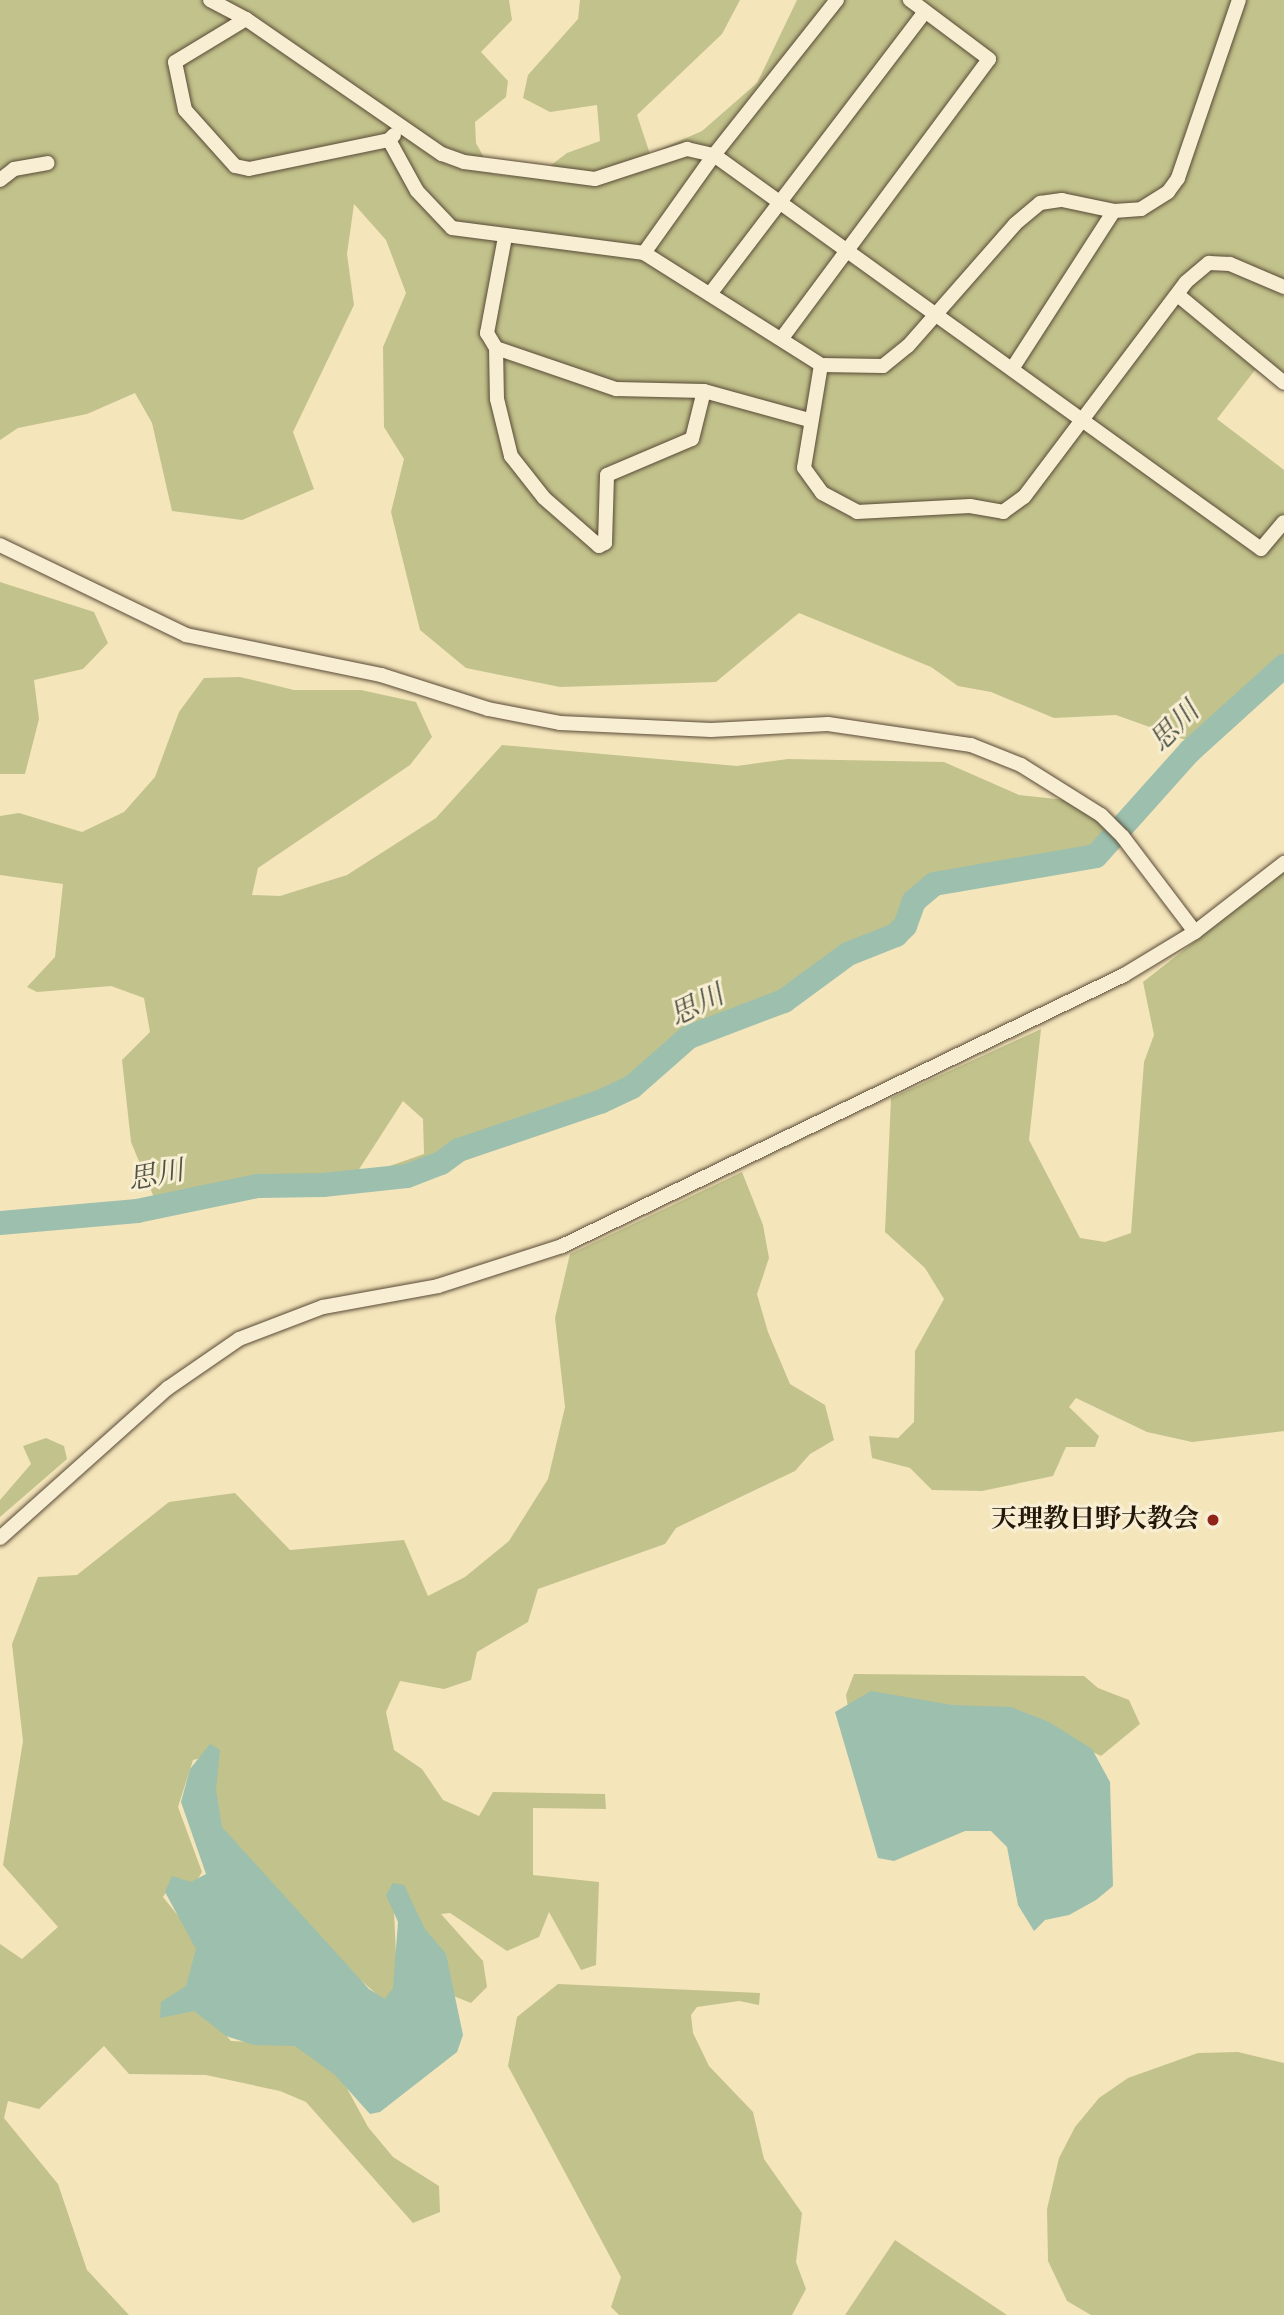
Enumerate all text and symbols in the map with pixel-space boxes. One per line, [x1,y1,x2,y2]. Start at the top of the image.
water label: 思川 [1143,695,1207,759]
water label: 思川 [664,979,730,1033]
water label: 思川 [125,1154,187,1198]
place label: 天理教日野大教会 [991,1504,1199,1536]
marker: 天理教日野大教会 [1205,1512,1221,1528]

